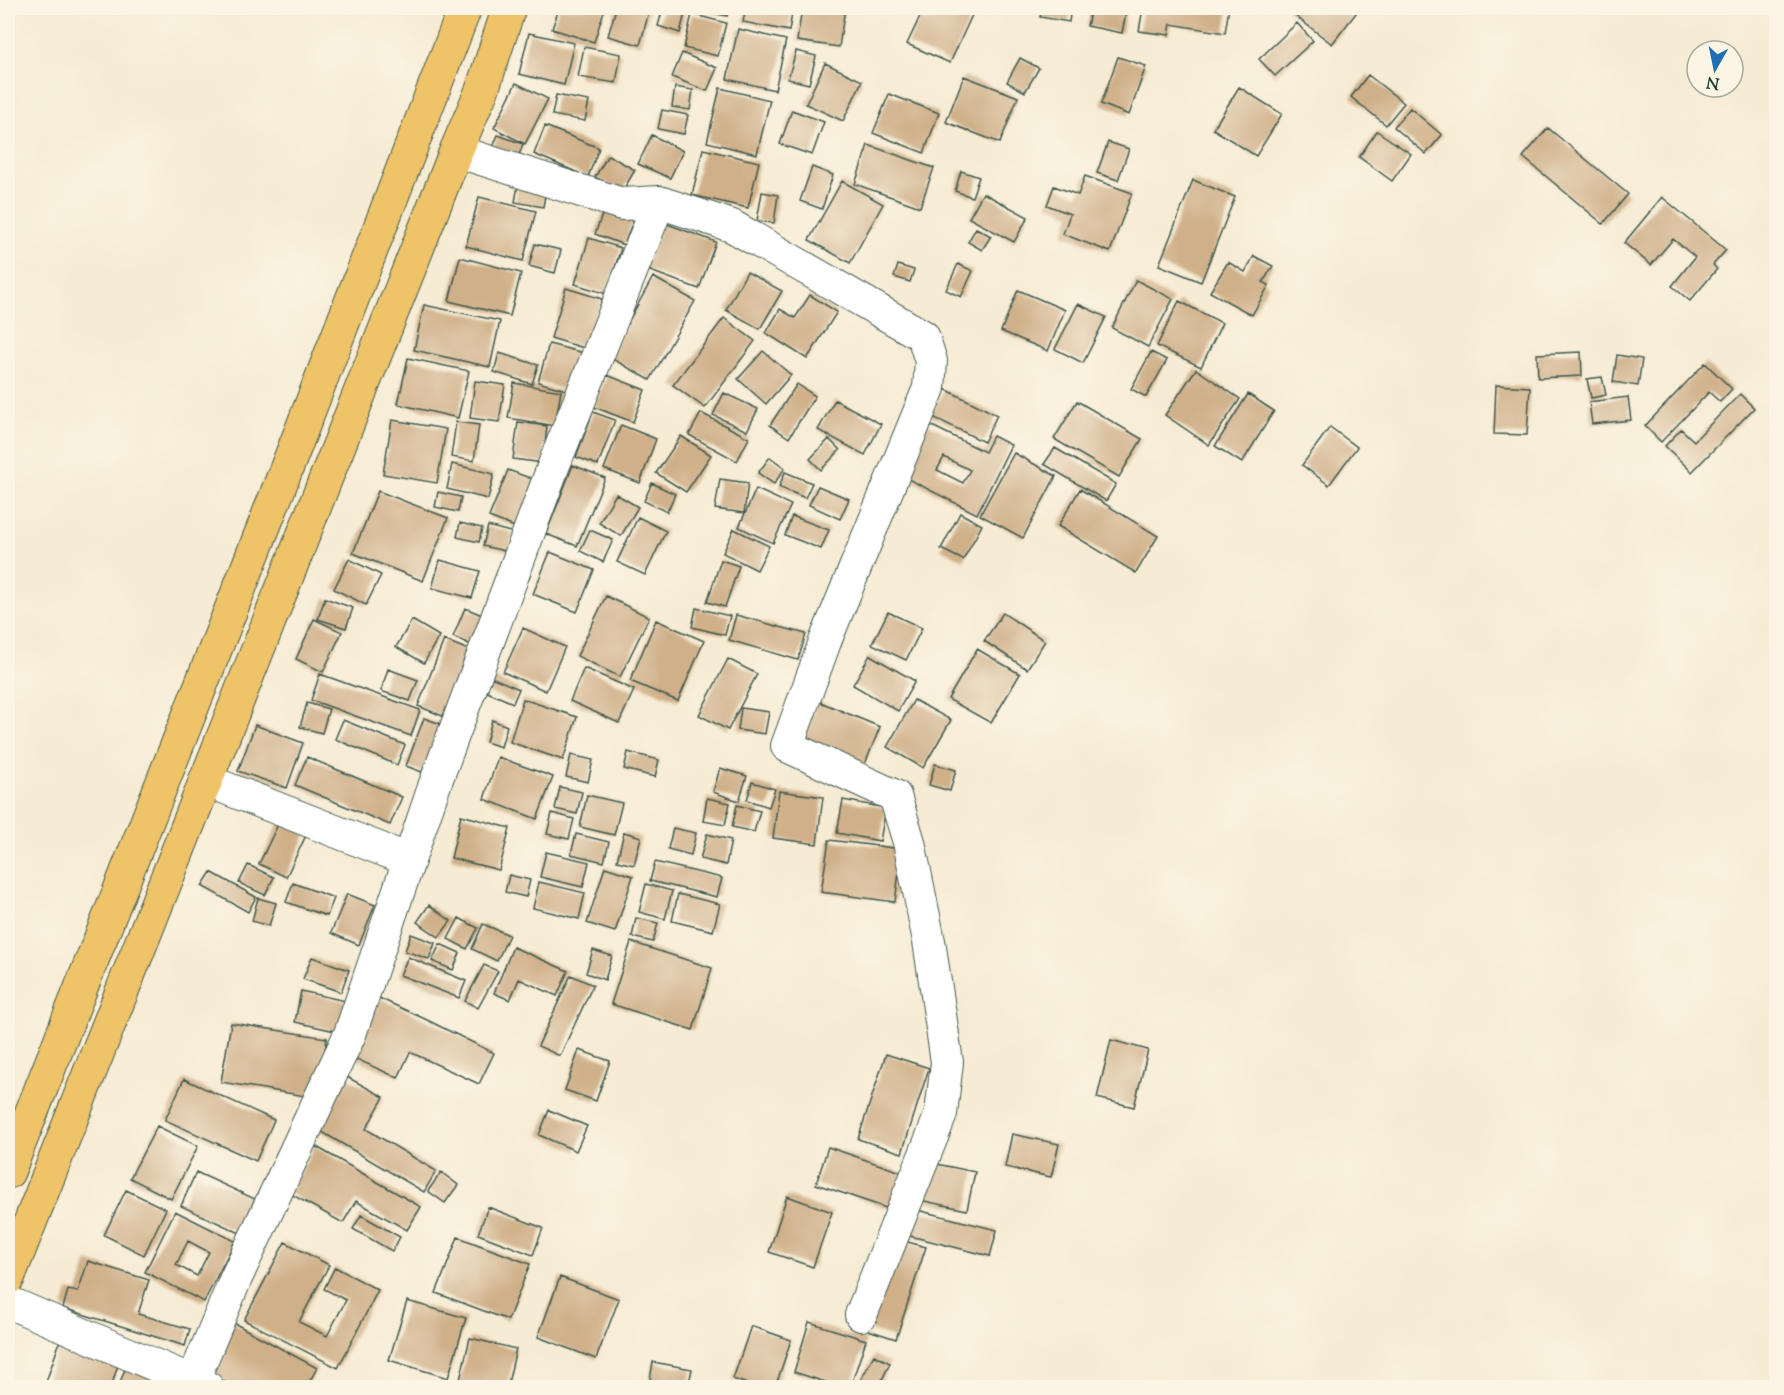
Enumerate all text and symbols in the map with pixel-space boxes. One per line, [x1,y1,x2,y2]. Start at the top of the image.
north arrow [1685,39,1745,99]
text: N [1705,69,1721,94]

